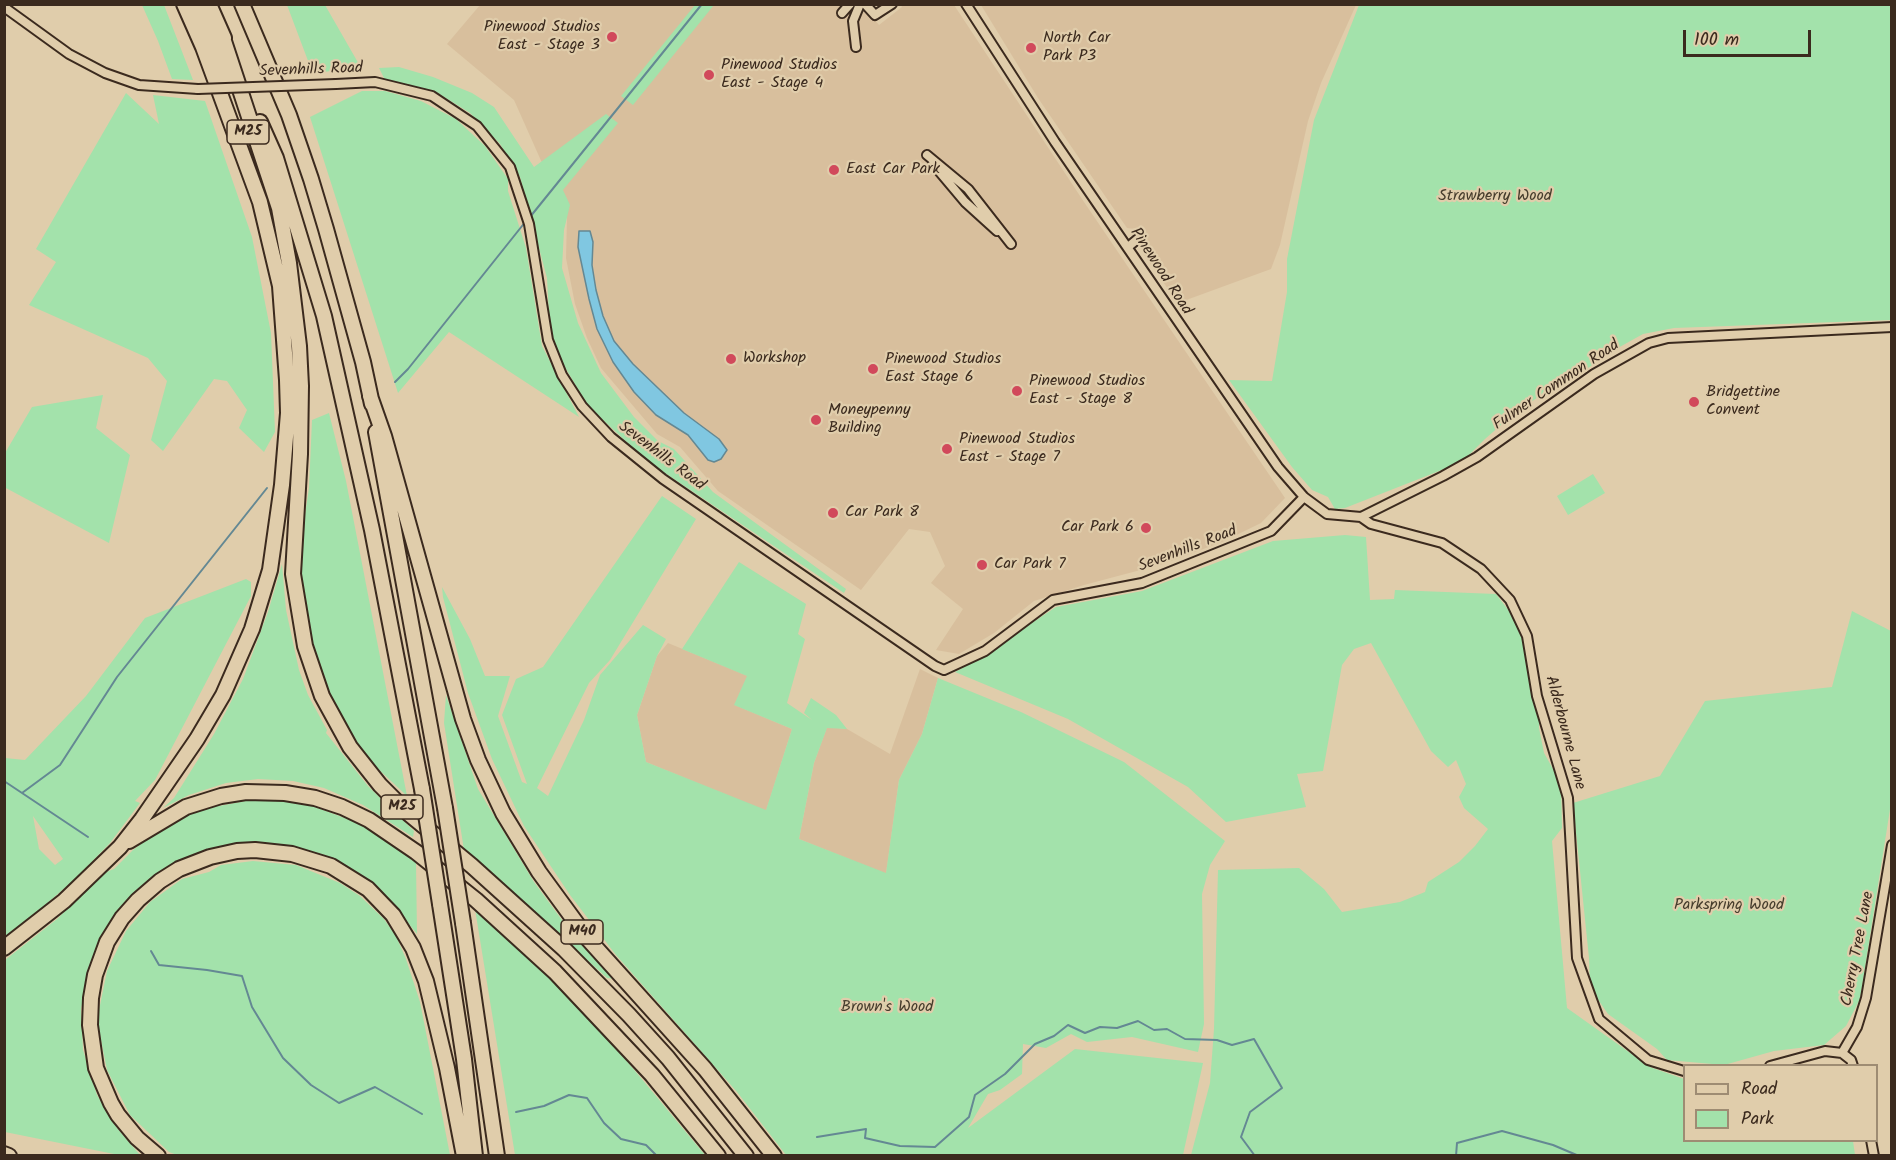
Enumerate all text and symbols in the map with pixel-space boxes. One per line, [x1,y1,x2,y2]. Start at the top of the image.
place label: Pinewood Studios East - Stage 3 [484,18,600,56]
scale bar [1686,18,1814,56]
text: 100 m [1694,26,1739,55]
place label: North Car Park P3 [1043,29,1110,67]
marker: Pinewood Studios East - Stage 3 [605,30,619,44]
marker: North Car Park P3 [1024,41,1038,55]
place label: Pinewood Studios East - Stage 4 [721,56,837,94]
street label: Sevenhills Road [259,60,363,82]
marker: Pinewood Studios East - Stage 4 [702,68,716,82]
road number: M25 [227,120,269,144]
place label: East Car Park [846,160,940,180]
marker: East Car Park [827,163,841,177]
park label: Strawberry Wood [1438,187,1552,207]
street label: Pinewood Road [1125,225,1195,319]
street label: Fulmer Common Road [1490,337,1624,435]
place label: Workshop [743,349,806,369]
place label: Pinewood Studios East Stage 6 [885,350,1001,388]
marker: Workshop [724,352,738,366]
marker: Pinewood Studios East Stage 6 [866,362,880,376]
place label: Pinewood Studios East - Stage 8 [1029,372,1145,410]
place label: Bridgettine Convent [1706,383,1780,421]
marker: Pinewood Studios East - Stage 8 [1010,384,1024,398]
marker: Bridgettine Convent [1687,395,1701,409]
place label: Moneypenny Building [828,401,911,439]
marker: Moneypenny Building [809,413,823,427]
street label: Sevenhills Road [614,418,708,496]
place label: Pinewood Studios East - Stage 7 [959,430,1075,468]
marker: Pinewood Studios East - Stage 7 [940,442,954,456]
place label: Car Park 8 [845,503,919,523]
marker: Car Park 8 [826,506,840,520]
place label: Car Park 6 [1061,518,1134,538]
marker: Car Park 6 [1139,521,1153,535]
street label: Sevenhills Road [1136,522,1240,578]
place label: Car Park 7 [994,555,1066,575]
marker: Car Park 7 [975,558,989,572]
street label: Alderbourne Lane [1540,674,1588,792]
road number: M25 [381,795,423,819]
street label: Cherry Tree Lane [1838,890,1880,1008]
park label: Parkspring Wood [1674,896,1784,916]
road number: M40 [561,920,603,944]
park label: Brown's Wood [841,998,933,1018]
legend [1683,1064,1878,1142]
text: Road [1741,1075,1777,1104]
text: Park [1741,1105,1774,1134]

